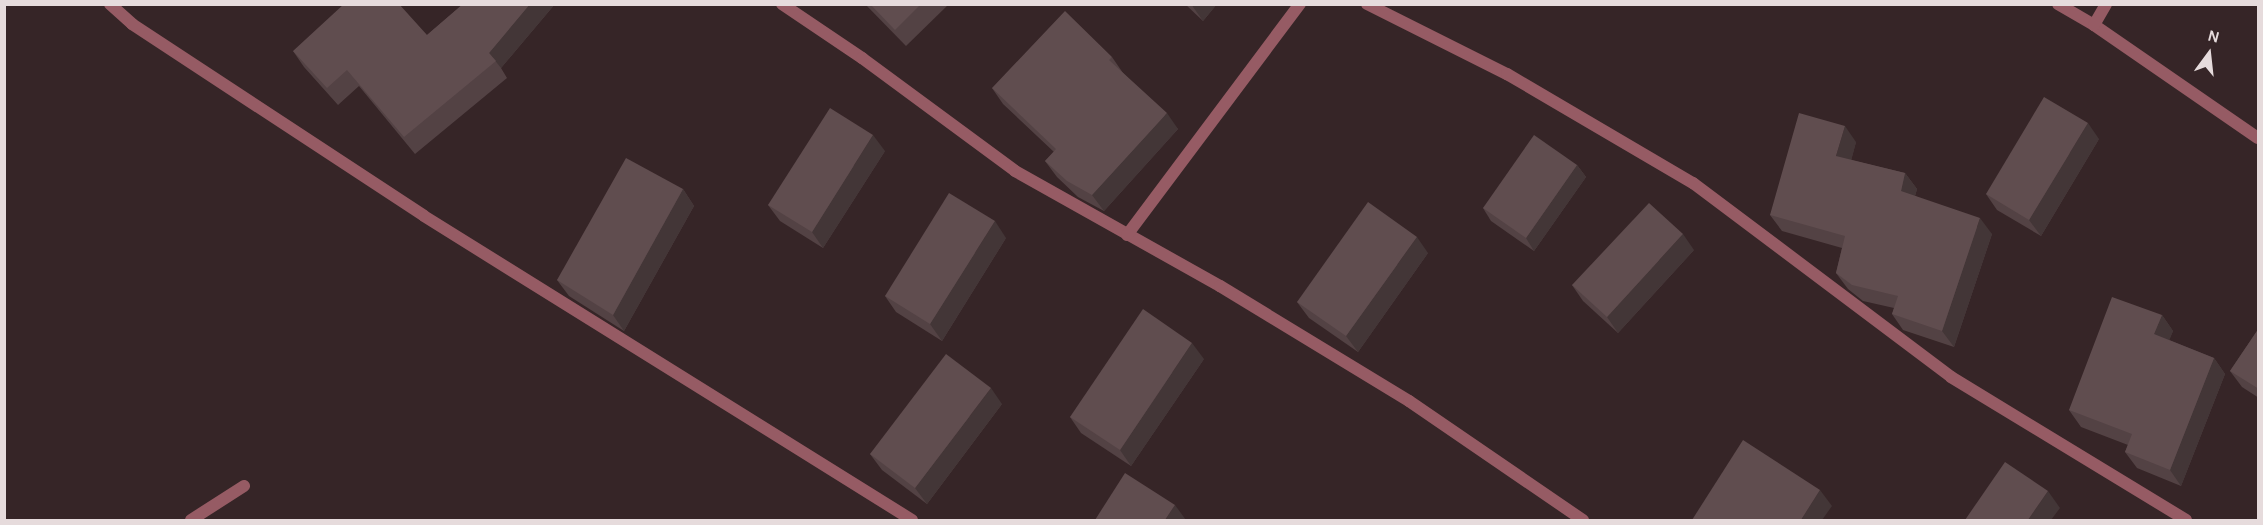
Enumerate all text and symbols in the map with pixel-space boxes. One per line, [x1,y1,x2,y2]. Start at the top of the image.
north arrow [2179,24,2239,84]
text: N [2206,25,2222,47]

